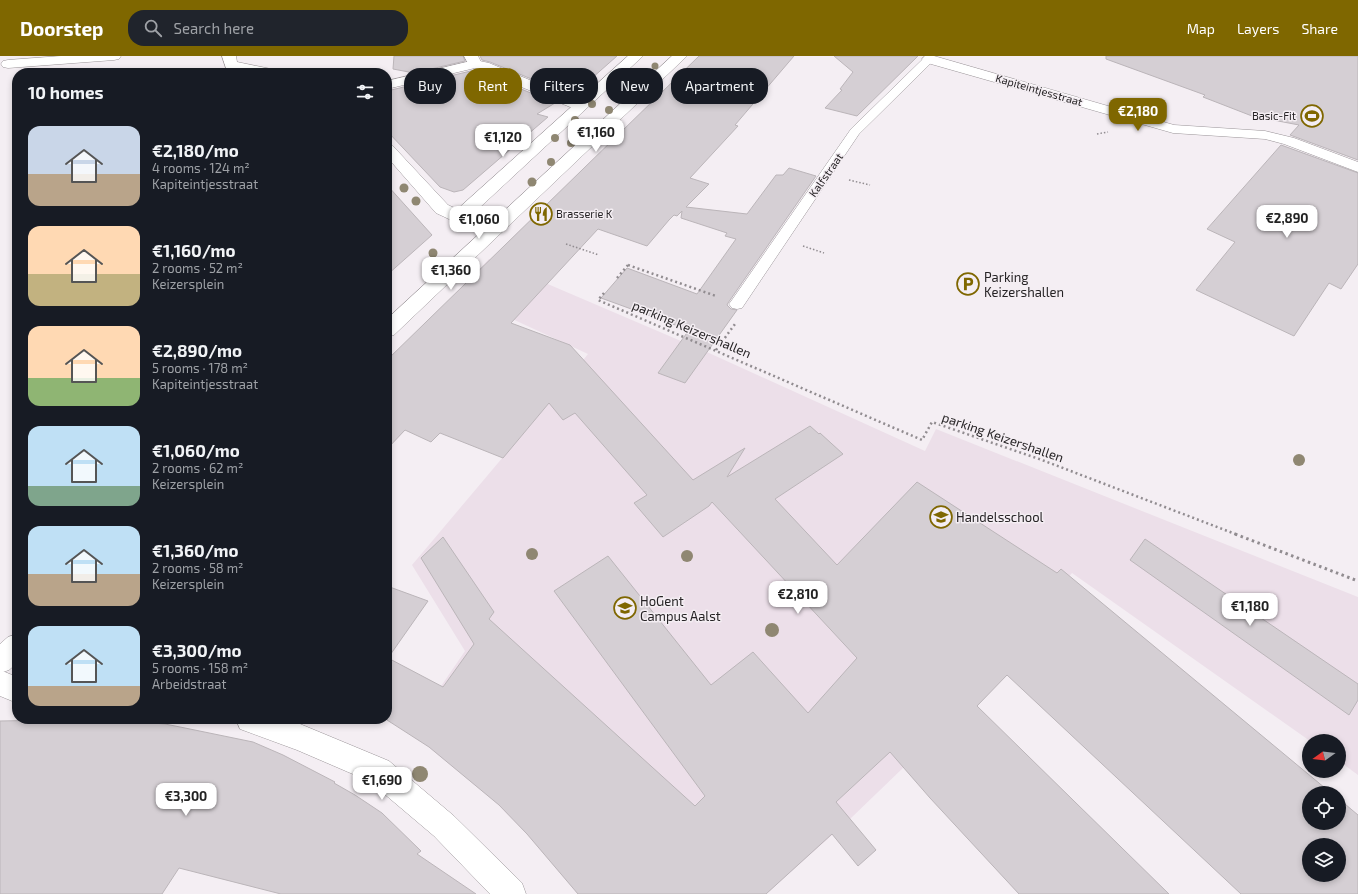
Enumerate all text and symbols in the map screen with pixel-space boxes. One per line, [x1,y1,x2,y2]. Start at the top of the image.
search box [128,10,408,46]
text: Doorstep [20,17,104,40]
icon: search [142,17,164,39]
text: Search here [174,19,254,37]
text: Map [1187,20,1215,37]
text: Layers [1237,20,1279,37]
text: Share [1301,20,1338,37]
chip: Buy [404,68,456,104]
chip: Rent [464,68,522,104]
chip: Filters [530,68,598,104]
chip: New [606,68,663,104]
chip: Apartment [671,68,768,104]
street label: Kapiteintjesstraat [994,71,1084,109]
icon: filters [354,81,376,103]
text: 10 homes [28,82,104,102]
pin: €2,180 [1105,98,1171,132]
text: €2,180 [1118,103,1158,119]
sports icon: Basic-Fit [1299,103,1325,129]
place label: Basic-Fit [1252,109,1296,122]
pin: €1,160 [563,119,629,153]
pin: €1,120 [470,124,536,158]
text: €1,160 [577,124,615,140]
text: €1,120 [484,129,522,145]
text: €2,180/mo [152,140,239,160]
icon: home [60,142,108,190]
street label: Kalfstraat [806,150,845,199]
text: 4 rooms · 124 m² [152,160,250,176]
text: Kapiteintjesstraat [152,176,258,192]
restaurant icon: Brasserie K [528,201,554,227]
pin: €2,890 [1254,205,1320,239]
pin: €1,060 [446,206,512,240]
place label: Brasserie K [556,207,613,220]
text: €2,890 [1265,210,1309,226]
text: €1,060 [458,211,500,227]
text: €1,160/mo [152,240,236,260]
icon: home [60,242,108,290]
pin: €1,360 [418,257,484,291]
text: 2 rooms · 52 m² [152,260,243,276]
text: €1,360 [431,262,471,278]
place label: Parking Keizershallen [984,269,1064,300]
parking icon: Parking Keizershallen [955,271,981,297]
text: Keizersplein [152,276,224,292]
street label: parking Keizershallen [630,297,754,361]
text: €2,890/mo [152,340,242,360]
icon: home [60,342,108,390]
text: 5 rooms · 178 m² [152,360,248,376]
text: Kapiteintjesstraat [152,376,258,392]
street label: parking Keizershallen [940,409,1066,465]
text: €1,060/mo [152,440,240,460]
icon: home [60,442,108,490]
text: 2 rooms · 62 m² [152,460,243,476]
text: Keizersplein [152,476,224,492]
school or university icon: Handelsschool [928,504,954,530]
place label: Handelsschool [956,509,1044,525]
text: €1,360/mo [152,540,239,560]
icon: home [60,542,108,590]
text: 2 rooms · 58 m² [152,560,243,576]
text: Keizersplein [152,576,224,592]
pin: €2,810 [765,581,831,615]
text: €2,810 [778,586,818,602]
place label: HoGent Campus Aalst [640,593,721,624]
pin: €1,180 [1217,593,1283,627]
school or university icon: HoGent Campus Aalst [612,595,638,621]
text: €1,180 [1231,598,1269,614]
text: €3,300/mo [152,640,242,660]
icon: home [60,642,108,690]
text: 5 rooms · 158 m² [152,660,248,676]
text: Arbeidstraat [152,676,226,692]
north arrow [1302,734,1346,778]
map controls [1302,734,1346,882]
pin: €1,690 [349,767,415,801]
text: €1,690 [362,772,402,788]
pin: €3,300 [153,783,219,817]
button: locate [1302,786,1346,830]
text: €3,300 [165,788,207,804]
button: layers [1302,838,1346,882]

